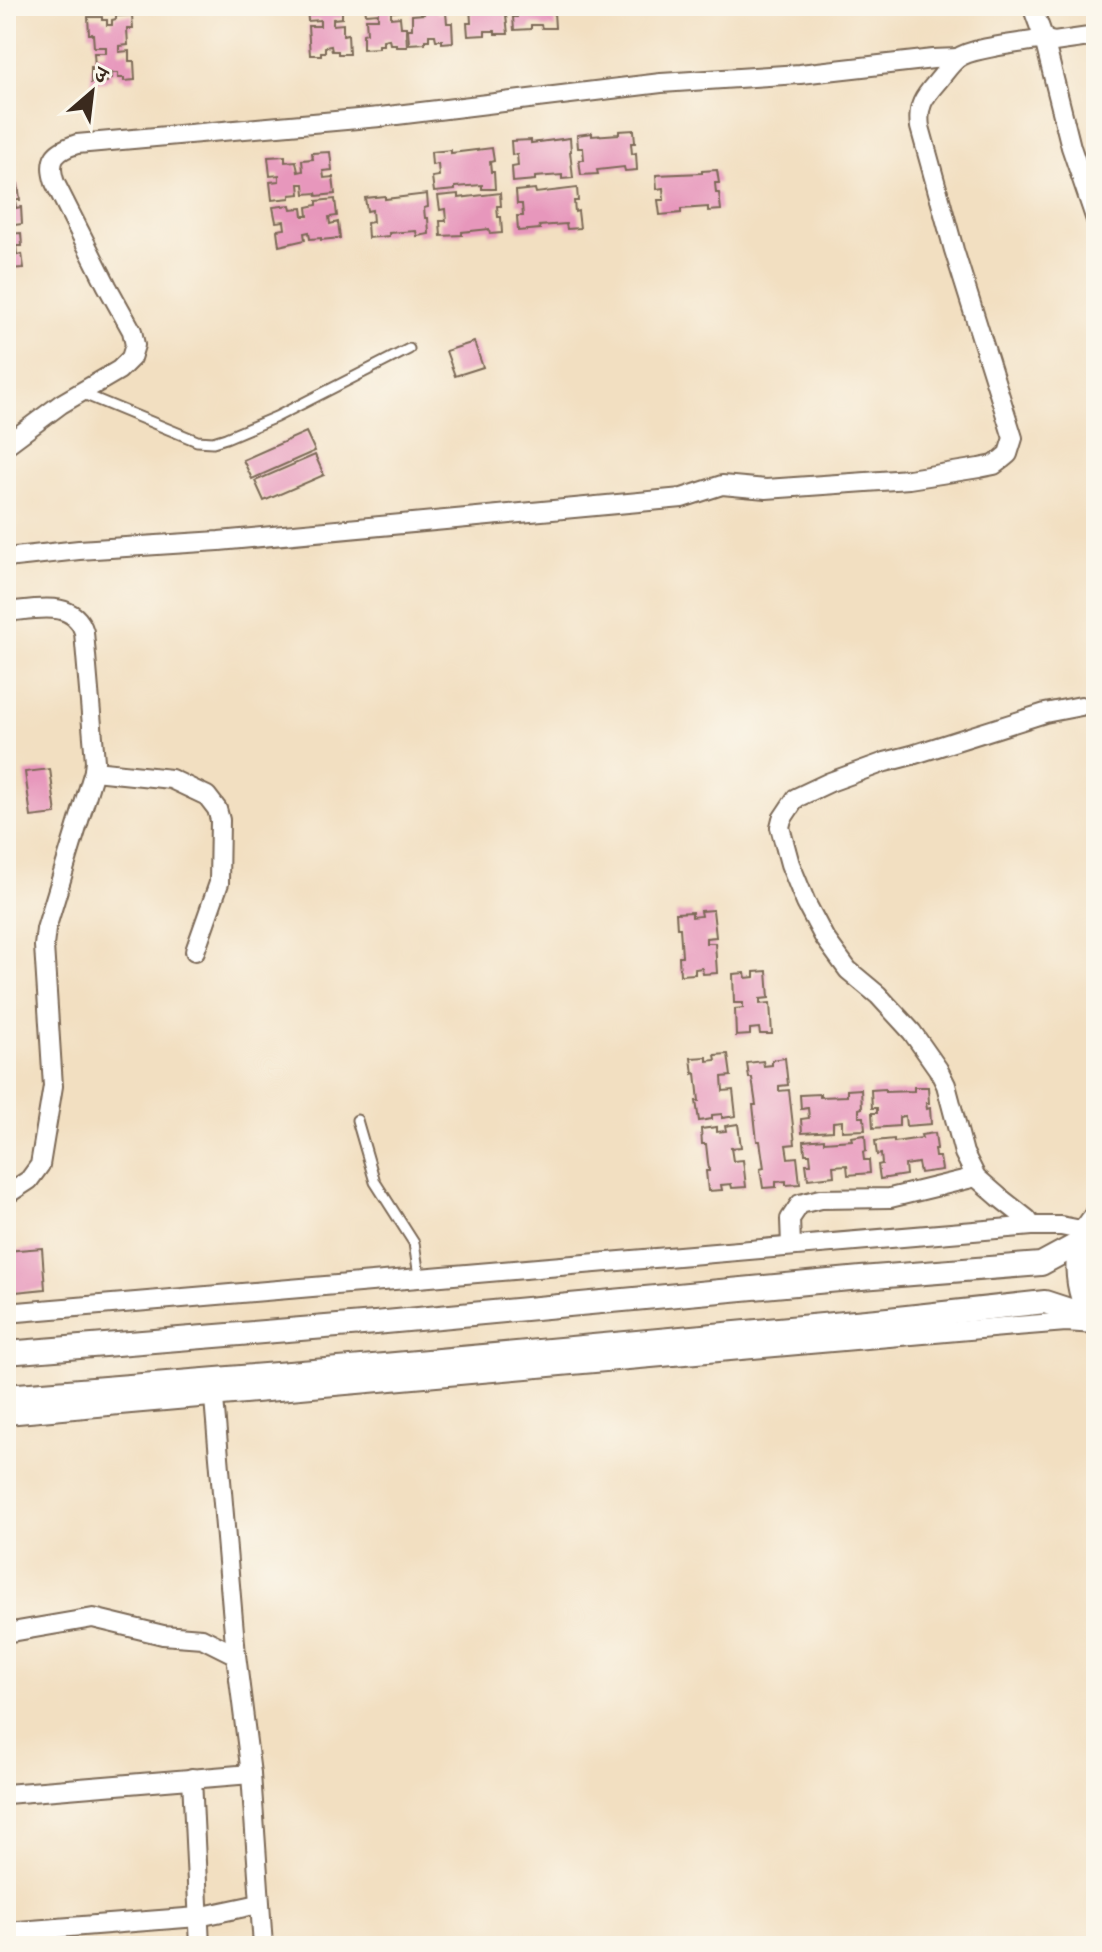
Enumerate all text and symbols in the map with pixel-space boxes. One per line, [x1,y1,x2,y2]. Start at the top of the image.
north arrow [52,52,132,132]
text: उ [87,58,114,92]

